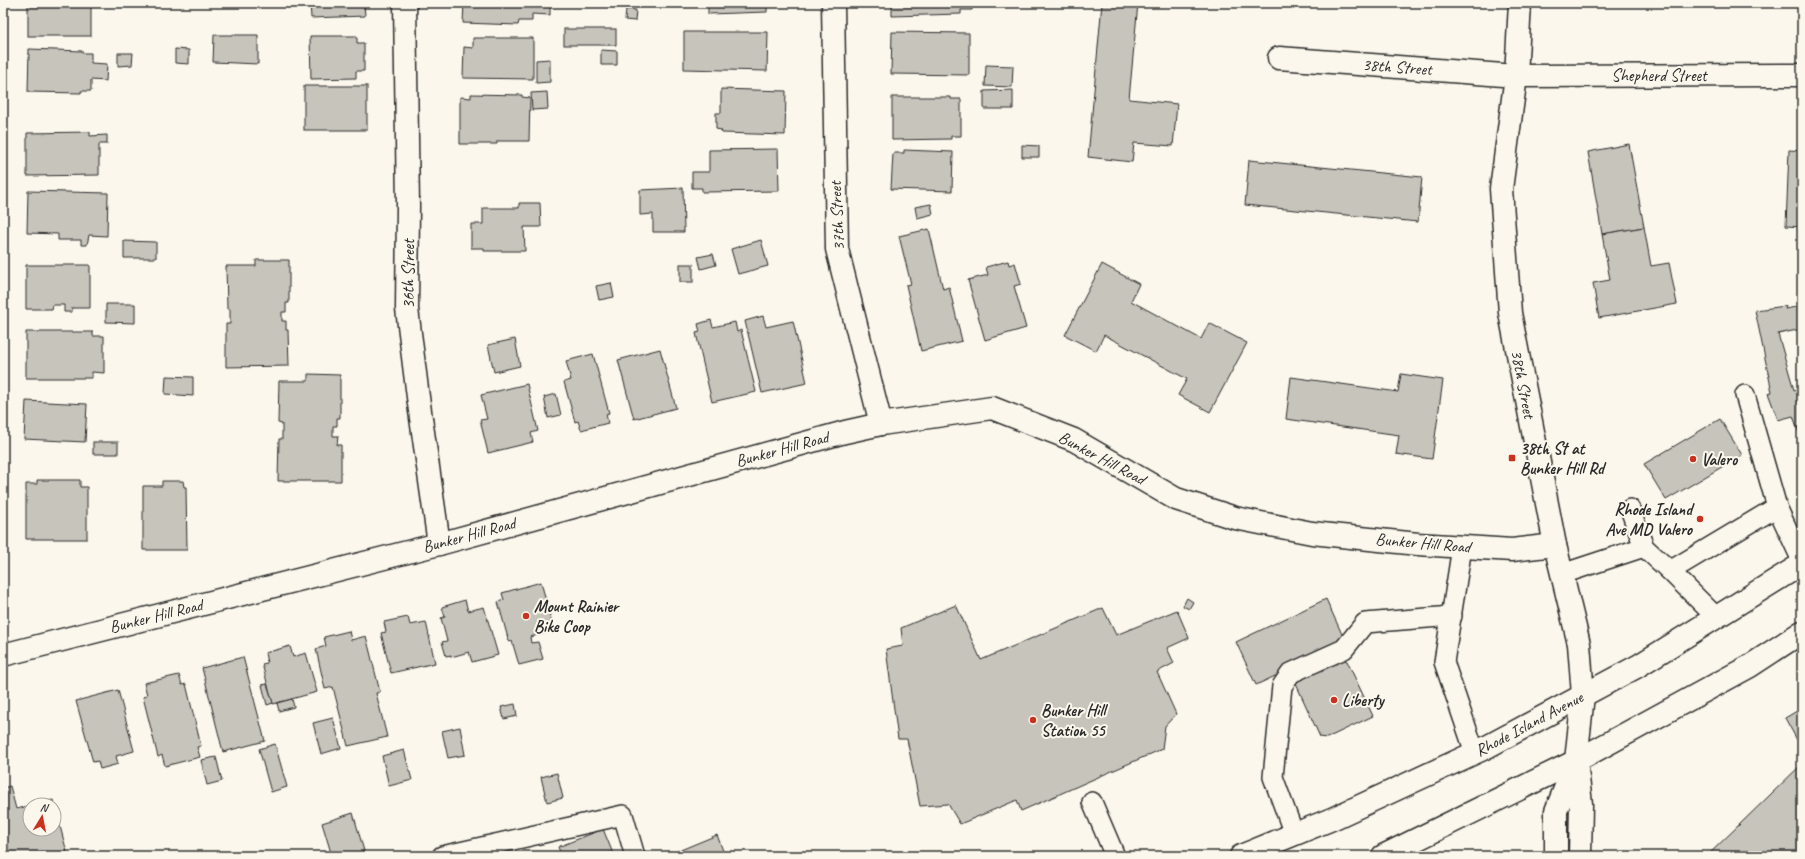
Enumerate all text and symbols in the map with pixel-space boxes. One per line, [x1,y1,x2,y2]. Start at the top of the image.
street label: 38th Street [1362,54,1435,80]
street label: Shepherd Street [1611,65,1709,86]
street label: 37th Street [825,178,849,251]
street label: 36th Street [398,237,419,309]
street label: 38th Street [1506,348,1540,422]
street label: Bunker Hill Road [733,426,833,471]
street label: Bunker Hill Road [1055,426,1151,491]
place label: 38th St at Bunker Hill Rd [1520,438,1607,479]
place label: Valero [1701,449,1739,470]
marker: 38th St at Bunker Hill Rd [1507,453,1517,463]
marker: Valero [1688,454,1698,464]
place label: Rhode Island Ave MD Valero [1606,499,1695,540]
street label: Bunker Hill Road [420,512,520,557]
marker: Rhode Island Ave MD Valero [1695,514,1705,524]
street label: Bunker Hill Road [1375,528,1474,558]
street label: Bunker Hill Road [107,594,207,638]
place label: Mount Rainier Bike Coop [534,596,620,637]
marker: Mount Rainier Bike Coop [521,611,531,621]
street label: Rhode Island Avenue [1471,686,1588,761]
place label: Liberty [1342,690,1386,711]
marker: Liberty [1329,695,1339,705]
place label: Bunker Hill Station 55 [1041,700,1108,741]
marker: Bunker Hill Station 55 [1028,715,1038,725]
north arrow [22,797,62,837]
text: N [39,800,50,815]

